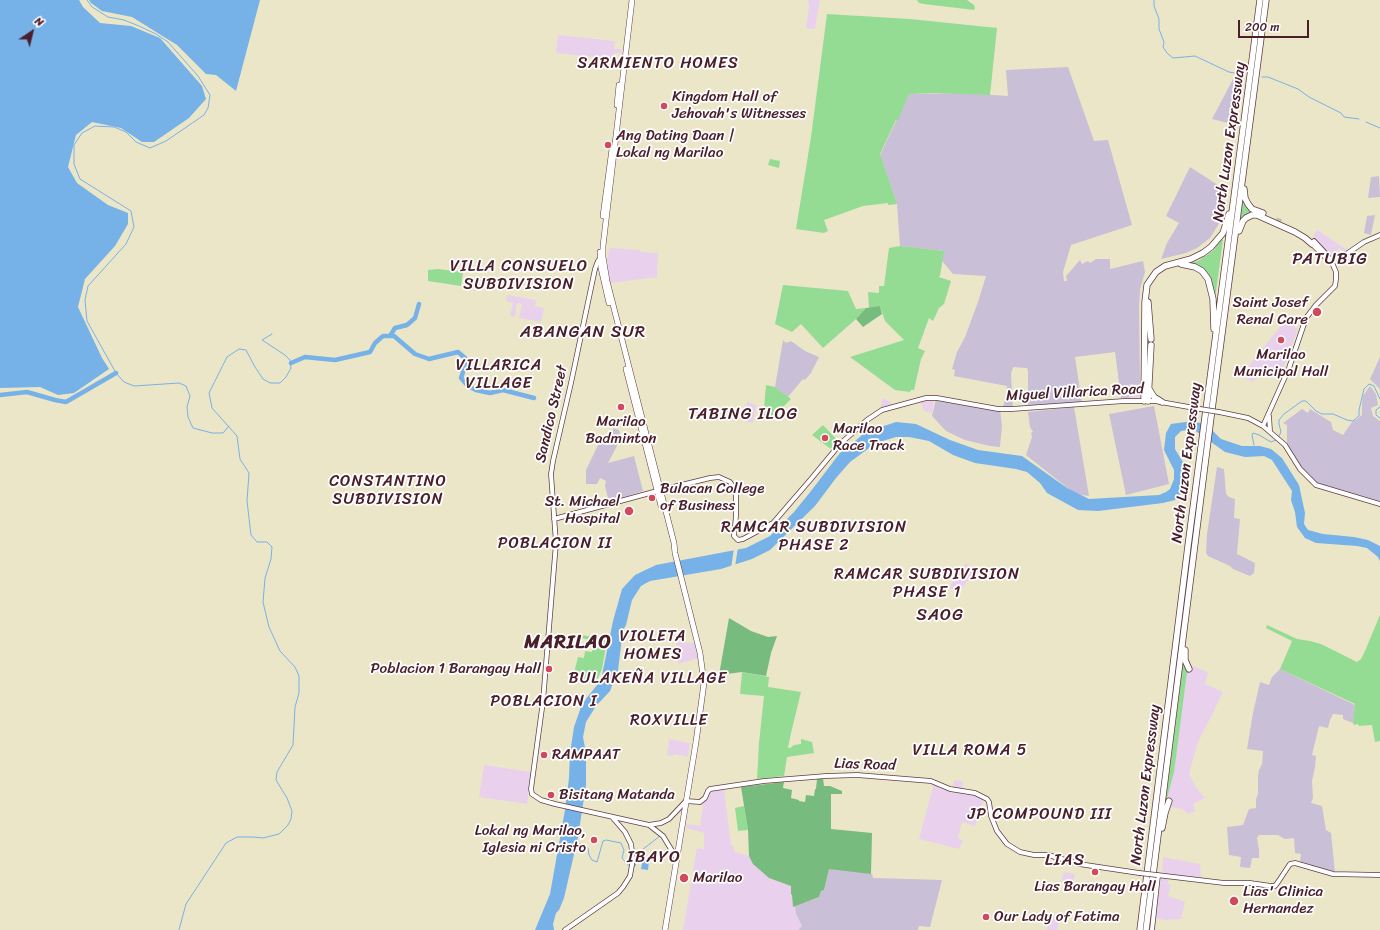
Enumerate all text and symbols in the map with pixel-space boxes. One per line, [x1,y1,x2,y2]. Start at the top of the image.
north arrow [12,12,52,52]
text: N [31,12,48,32]
scale bar [1240,12,1311,38]
text: 200 m [1245,16,1279,38]
district label: SARMIENTO HOMES [579,54,737,74]
street label: North Luzon Expressway [1210,61,1250,223]
place label: Kingdom Hall of Jehovah's Witnesses [672,88,806,123]
marker: Kingdom Hall of Jehovah's Witnesses [659,101,669,111]
place label: Ang Dating Daan | Lokal ng Marilao [616,127,735,162]
marker: Ang Dating Daan | Lokal ng Marilao [603,140,613,150]
district label: PATUBIG [1293,250,1367,270]
district label: VILLA CONSUELO SUBDIVISION [451,257,587,295]
place label: Saint Josef Renal Care [1233,294,1308,329]
marker: Saint Josef Renal Care [1311,306,1323,318]
district label: ABANGAN SUR [520,323,646,343]
marker: Marilao Municipal Hall [1276,335,1286,345]
place label: Marilao Municipal Hall [1234,346,1328,381]
district label: VILLARICA VILLAGE [456,356,542,394]
street label: Sandico Street [532,364,572,464]
street label: Miguel Villarica Road [1006,380,1144,406]
street label: North Luzon Expressway [1168,382,1206,544]
marker: Marilao Badminton [616,402,626,412]
district label: TABING ILOG [689,405,797,425]
place label: Marilao Badminton [586,413,656,448]
place label: Marilao Race Track [833,420,905,455]
marker: Marilao Race Track [820,433,830,443]
district label: CONSTANTINO SUBDIVISION [331,472,445,510]
place label: Bulacan College of Business [660,480,764,515]
place label: St. Michael Hospital [545,493,620,528]
marker: Bulacan College of Business [647,493,657,503]
marker: St. Michael Hospital [623,505,635,517]
district label: RAMCAR SUBDIVISION PHASE 2 [722,518,906,556]
district label: POBLACION II [499,534,611,554]
district label: RAMCAR SUBDIVISION PHASE 1 [835,565,1019,603]
district label: SAOG [916,606,964,626]
district label: VIOLETA HOMES [620,627,686,665]
district label: MARILAO [525,632,611,654]
place label: Poblacion 1 Barangay Hall [370,660,541,678]
marker: Poblacion 1 Barangay Hall [544,664,554,674]
district label: BULAKEÑA VILLAGE [569,669,727,689]
district label: POBLACION I [491,692,597,712]
street label: North Luzon Expressway [1127,704,1165,866]
district label: ROXVILLE [631,711,707,731]
district label: VILLA ROMA 5 [912,741,1028,761]
place label: RAMPAAT [552,746,620,764]
marker: RAMPAAT [539,750,549,760]
street label: Lias Road [834,755,896,775]
place label: Bisitang Matanda [559,786,675,804]
marker: Bisitang Matanda [546,790,556,800]
district label: JP COMPOUND III [970,805,1110,825]
place label: Lokal ng Marilao, Iglesia ni Cristo [475,822,586,857]
marker: Lokal ng Marilao, Iglesia ni Cristo [589,835,599,845]
district label: IBAYO [627,848,681,868]
district label: LIAS [1045,851,1085,871]
marker: Lias Barangay Hall [1090,867,1100,877]
place label: Marilao [693,869,742,887]
marker: Marilao [678,872,690,884]
place label: Lias Barangay Hall [1034,878,1156,896]
place label: Lias' Clinica Hernandez [1243,883,1323,918]
marker: Lias' Clinica Hernandez [1228,895,1240,907]
place label: Our Lady of Fatima [994,908,1119,926]
marker: Our Lady of Fatima [981,912,991,922]

